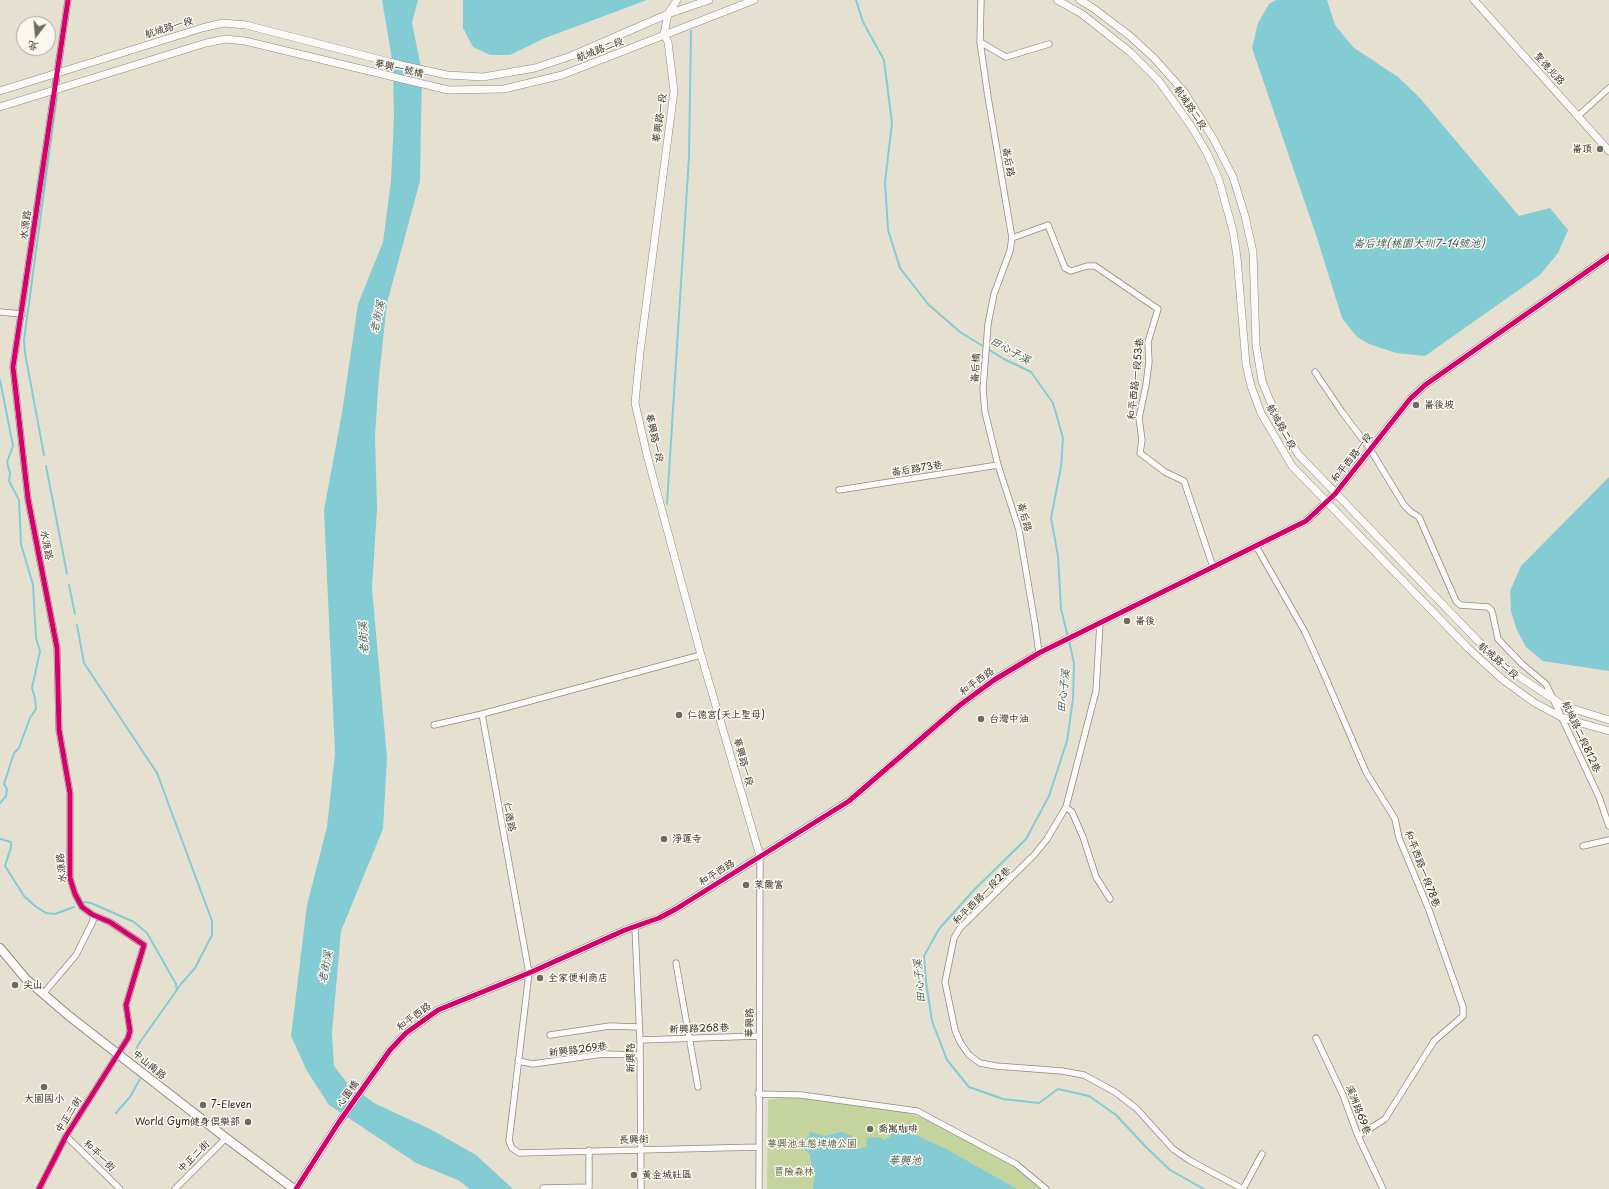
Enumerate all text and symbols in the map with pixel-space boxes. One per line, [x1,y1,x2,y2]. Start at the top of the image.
street label: 航城路一段 [143,15,195,41]
north arrow [16,16,56,56]
street label: 航城路二段 [575,35,625,65]
text: 北 [25,37,40,57]
street label: 聖德北路 [1531,50,1567,88]
street label: 華興一號橋 [373,58,425,80]
street label: 航城路二段 [1171,84,1209,132]
street label: 華興路一段 [651,92,669,144]
place label: 崙頂 [1572,143,1592,155]
marker: 崙頂 [1595,144,1605,154]
street label: 崙后路 [999,146,1017,178]
street label: 水源路 [18,209,34,241]
water label: 崙后埤(桃園大圳7-14號池) [1353,237,1485,251]
water label: 老街溪 [368,299,388,335]
water label: 田心子溪 [988,335,1032,367]
street label: 和平西路一段53巷 [1126,337,1146,421]
street label: 崙后橋 [969,353,983,383]
place label: 崙後坡 [1424,399,1454,411]
marker: 崙後坡 [1411,400,1421,410]
street label: 航城路二段 [1264,402,1298,452]
street label: 華興路一段 [643,412,665,464]
street label: 和平西路一段 [1329,431,1375,485]
street label: 崙后路73巷 [890,459,944,479]
street label: 崙后路 [1014,501,1034,533]
street label: 水源路 [37,529,55,561]
place label: 崙後 [1135,615,1155,627]
marker: 崙後 [1122,616,1132,626]
water label: 老街溪 [357,621,371,655]
street label: 航城路二段 [1475,640,1521,682]
street label: 和平西路 [957,665,997,699]
water label: 田心子溪 [1055,668,1073,714]
street label: 航城路二段812巷 [1559,699,1603,775]
place label: 仁德宮(天上聖母) [687,709,765,721]
marker: 仁德宮(天上聖母) [674,710,684,720]
place label: 台灣中油 [989,713,1029,725]
marker: 台灣中油 [976,714,986,724]
street label: 華興路一段 [730,736,756,788]
street label: 仁德路 [500,801,518,833]
street label: 和平西路一段78巷 [1402,829,1442,909]
place label: 淨蓮寺 [672,833,702,845]
marker: 淨蓮寺 [659,834,669,844]
street label: 水源路 [54,852,70,884]
street label: 和平西路 [697,857,737,889]
street label: 和平西路一段2巷 [951,865,1013,927]
place label: 萊爾富 [754,879,784,891]
marker: 萊爾富 [741,880,751,890]
water label: 老街溪 [316,950,336,984]
water label: 田心子溪 [912,959,928,1003]
place label: 全家便利商店 [548,972,608,984]
marker: 全家便利商店 [535,973,545,983]
place label: 尖山 [23,979,43,991]
marker: 尖山 [10,980,20,990]
street label: 和平西路 [394,1000,434,1034]
street label: 華興路 [744,1008,756,1038]
street label: 新興路268巷 [669,1022,729,1036]
street label: 新興路269巷 [548,1040,608,1060]
street label: 新興路 [625,1043,637,1073]
street label: 中山南路 [130,1048,168,1082]
street label: 心園橋 [334,1078,362,1110]
marker: 大園國小 [39,1082,49,1092]
street label: 溪洲路69巷 [1343,1083,1373,1137]
place label: 大園國小 [24,1093,64,1105]
street label: 中正三街 [53,1095,85,1135]
place label: 7-Eleven [211,1099,252,1111]
marker: 7-Eleven [198,1100,208,1110]
place label: World Gym健身俱樂部 [135,1116,240,1128]
marker: World Gym健身俱樂部 [243,1117,253,1127]
place label: 喬寓咖啡 [878,1123,918,1135]
marker: 喬寓咖啡 [865,1124,875,1134]
street label: 長興街 [619,1133,649,1147]
street label: 和平一街 [80,1138,118,1174]
park label: 華興池生態埤塘公園 [767,1138,857,1150]
street label: 中正二街 [176,1139,212,1175]
water label: 華興池 [889,1154,921,1168]
park label: 冒險森林 [774,1166,814,1178]
place label: 黃金城社區 [642,1169,692,1181]
marker: 黃金城社區 [629,1170,639,1180]

